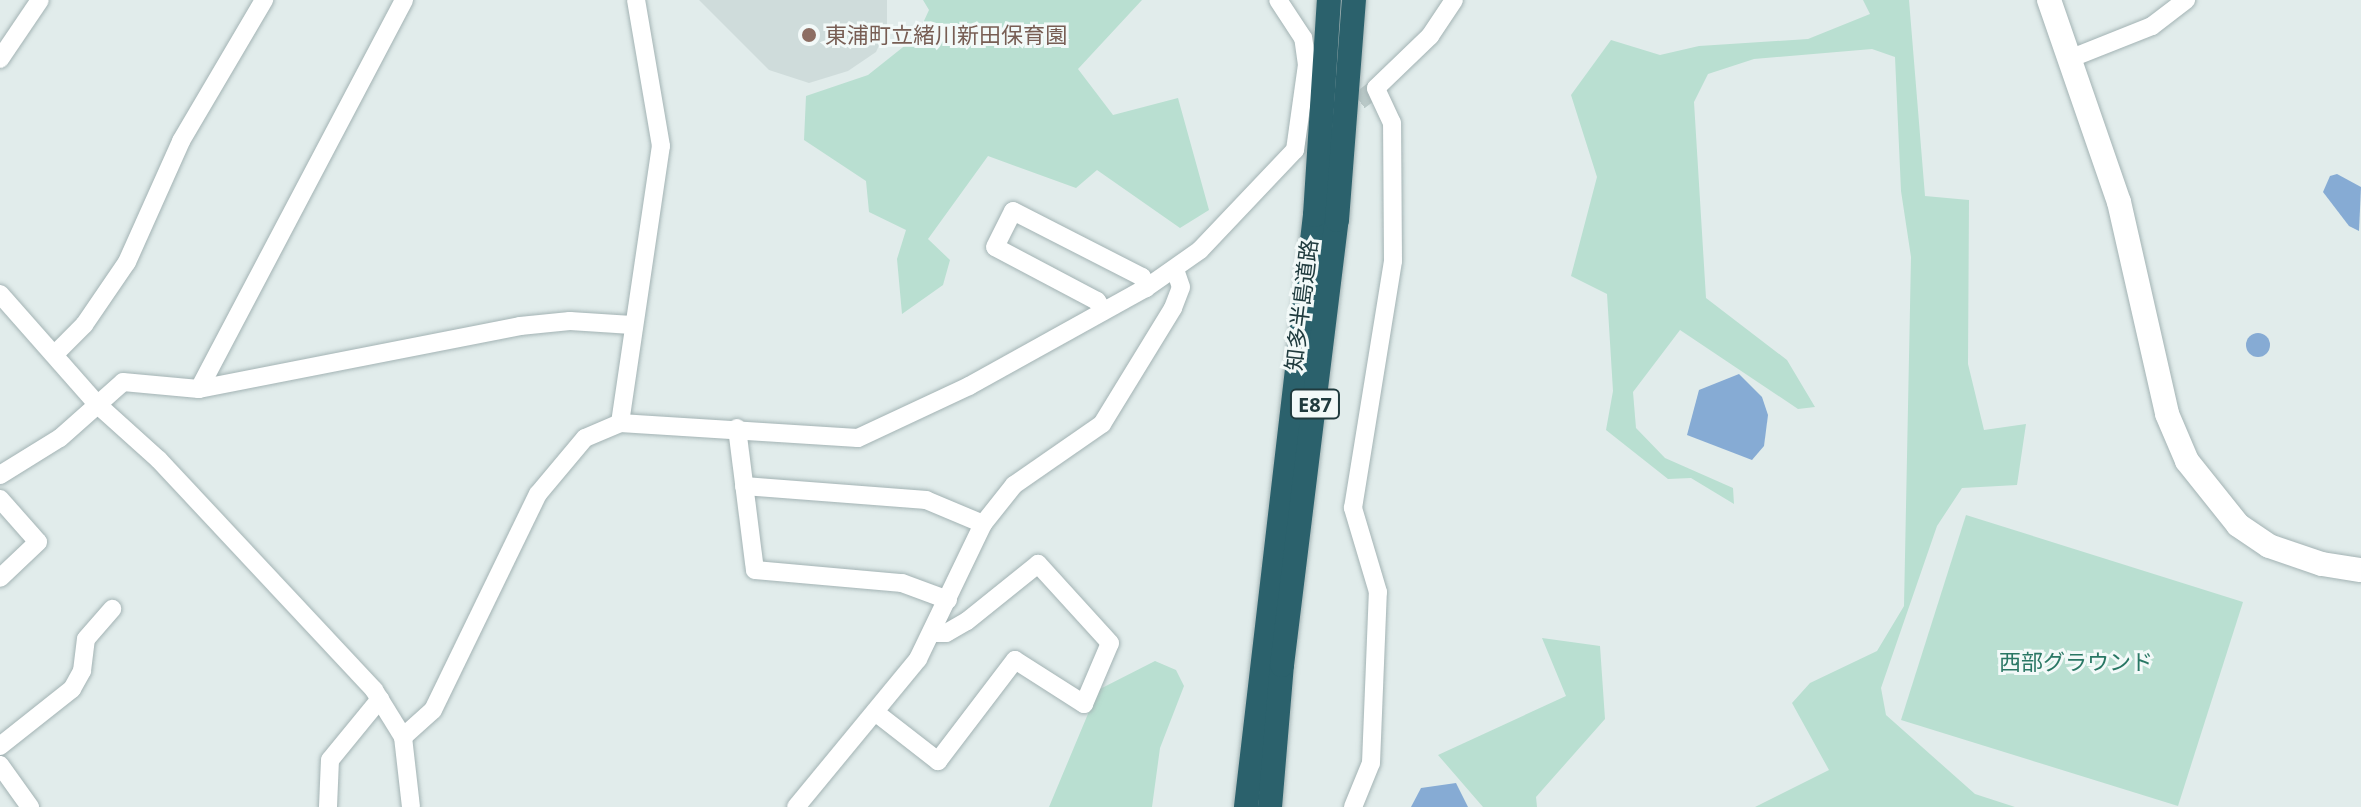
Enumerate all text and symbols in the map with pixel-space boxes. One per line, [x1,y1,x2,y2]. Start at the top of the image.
place label: 東浦町立緒川新田保育園 [825,22,1067,48]
marker: 東浦町立緒川新田保育園 [800,26,818,44]
street label: 知多半島道路 [1280,238,1322,372]
road number: E87 [1289,388,1341,420]
park label: 西部グラウンド [1999,649,2153,675]

